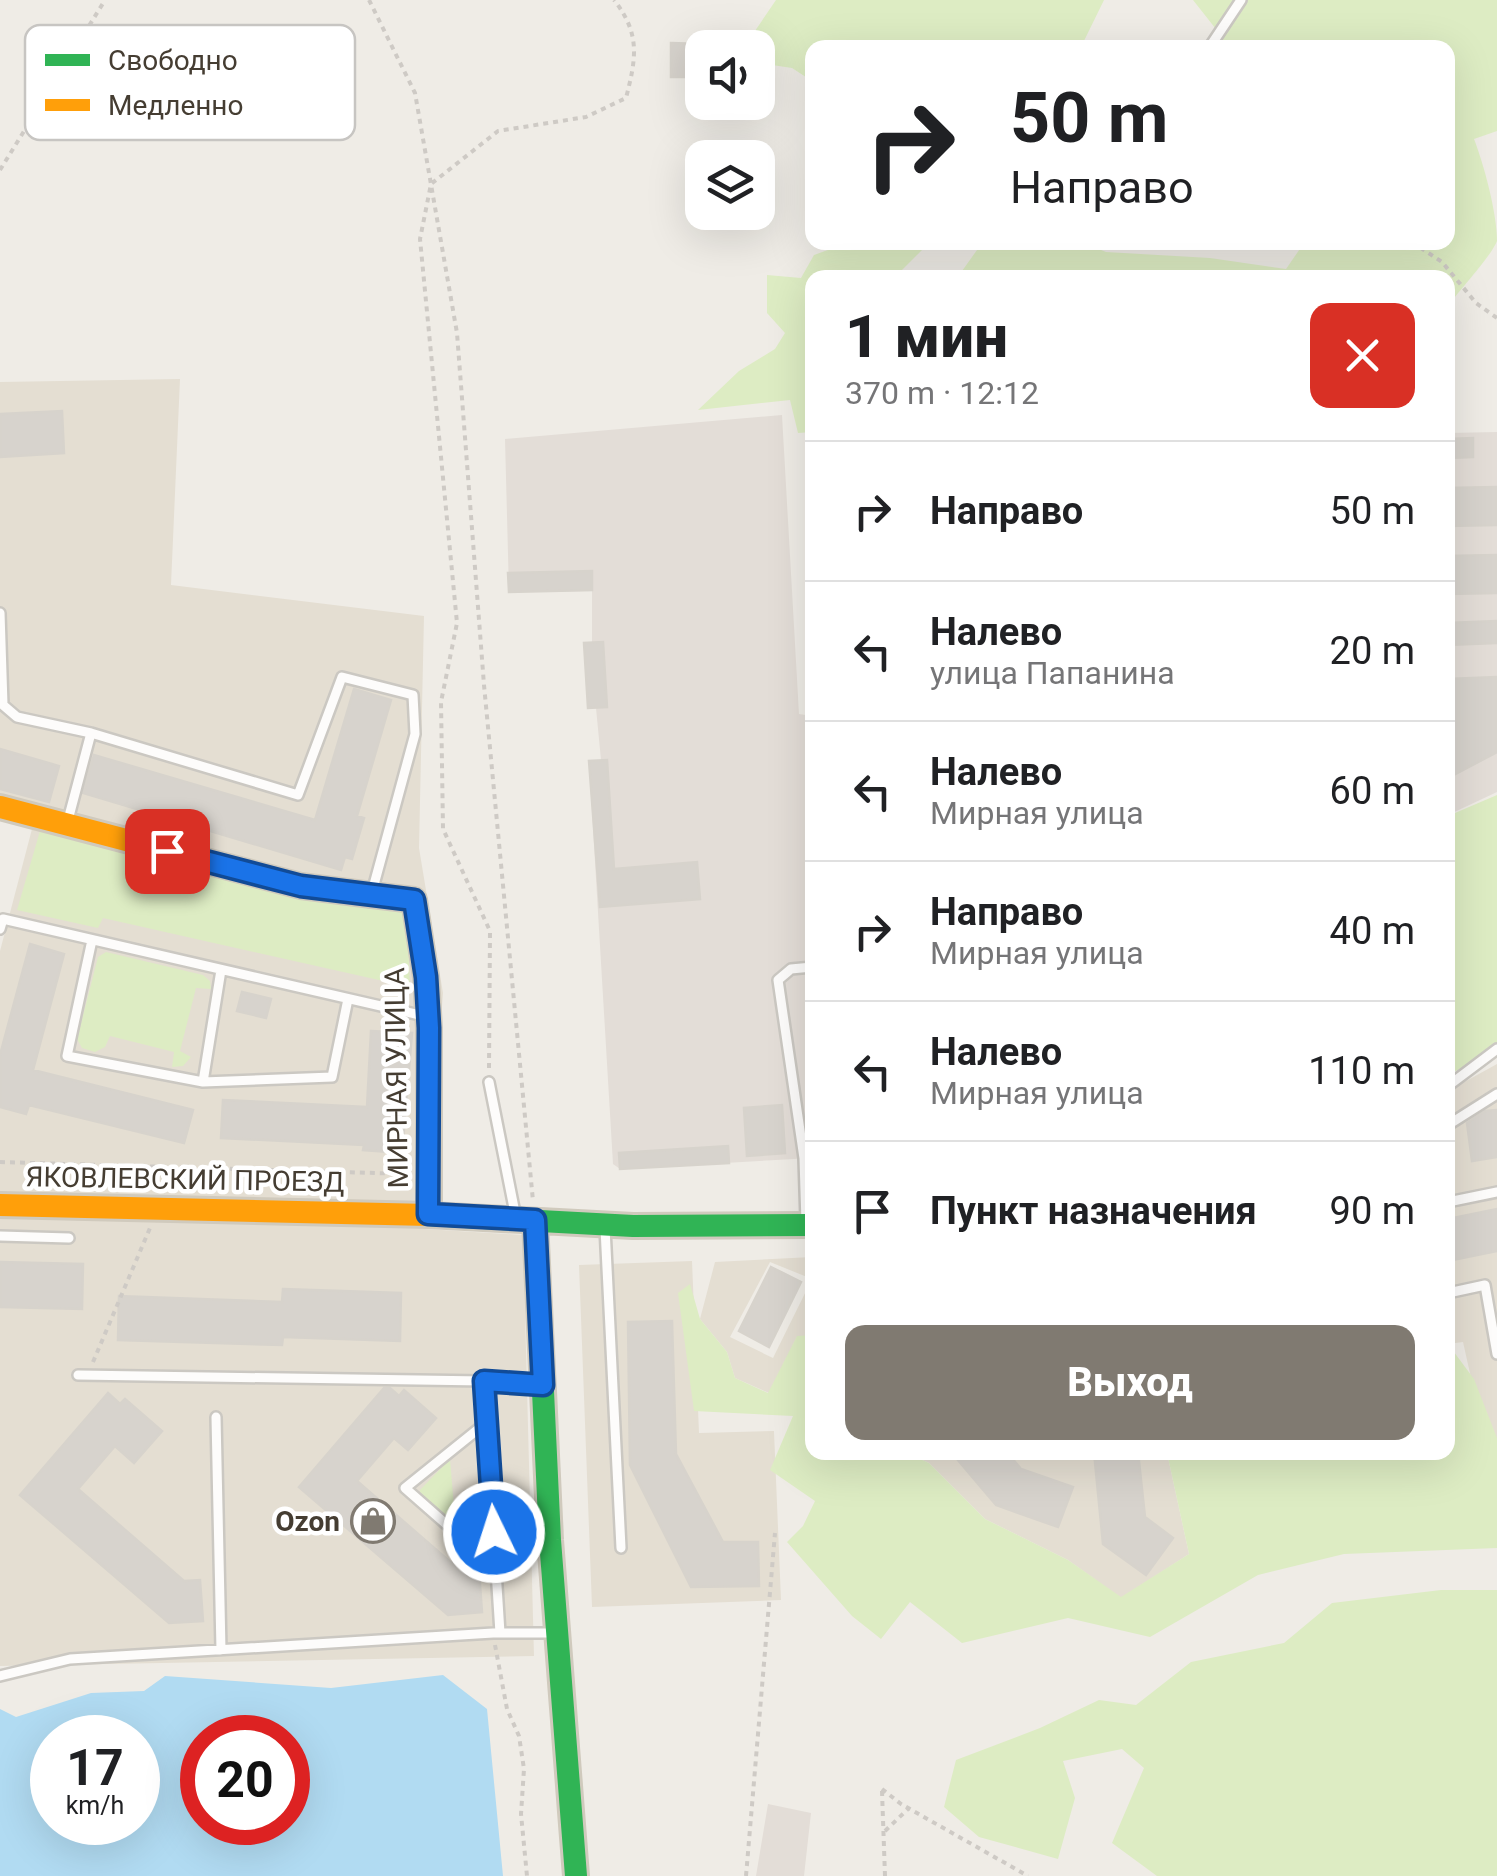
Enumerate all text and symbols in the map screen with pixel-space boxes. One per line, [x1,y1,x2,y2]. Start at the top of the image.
legend [25,25,355,140]
map controls [685,30,775,230]
button: sound [685,30,775,120]
text: Свободно [108,44,238,77]
text: 50 m [1010,77,1168,159]
icon: right [845,80,975,210]
text: Медленно [108,89,244,122]
button: layers [685,140,775,230]
text: Направо [1010,161,1194,214]
text: 1 мин [845,301,1008,372]
button: close [1310,303,1415,408]
text: 370 m · 12:12 [845,374,1039,412]
icon: right [845,484,900,539]
text: Направо [930,489,1083,533]
text: 50 m [1330,489,1415,533]
text: Налево [930,610,1062,654]
icon: left [845,624,900,679]
text: 20 m [1330,629,1415,673]
text: улица Папанина [930,654,1175,692]
text: Налево [930,750,1062,794]
icon: left [845,764,900,819]
text: 60 m [1330,769,1415,813]
text: Мирная улица [930,794,1144,832]
pin [125,809,210,894]
icon: arrive [140,824,195,879]
text: Направо [930,890,1083,934]
icon: right [845,904,900,959]
text: 40 m [1330,909,1415,953]
text: Мирная улица [930,934,1144,972]
street label: МИРНАЯ УЛИЦА [378,967,415,1189]
text: Налево [930,1030,1062,1074]
icon: left [845,1044,900,1099]
text: 110 m [1308,1049,1415,1093]
text: Мирная улица [930,1074,1144,1112]
street label: ЯКОВЛЕВСКИЙ ПРОЕЗД [25,1160,345,1199]
icon: arrive [845,1184,900,1239]
text: Пункт назначения [930,1189,1257,1233]
text: 90 m [1330,1189,1415,1233]
button: Выход [845,1325,1415,1440]
position arrow [442,1480,546,1584]
shop icon: Ozon [350,1498,396,1544]
place label: Ozon [275,1505,340,1538]
speed limit sign: 20 [180,1715,310,1845]
text: 17 [66,1739,124,1797]
text: km/h [66,1791,124,1820]

